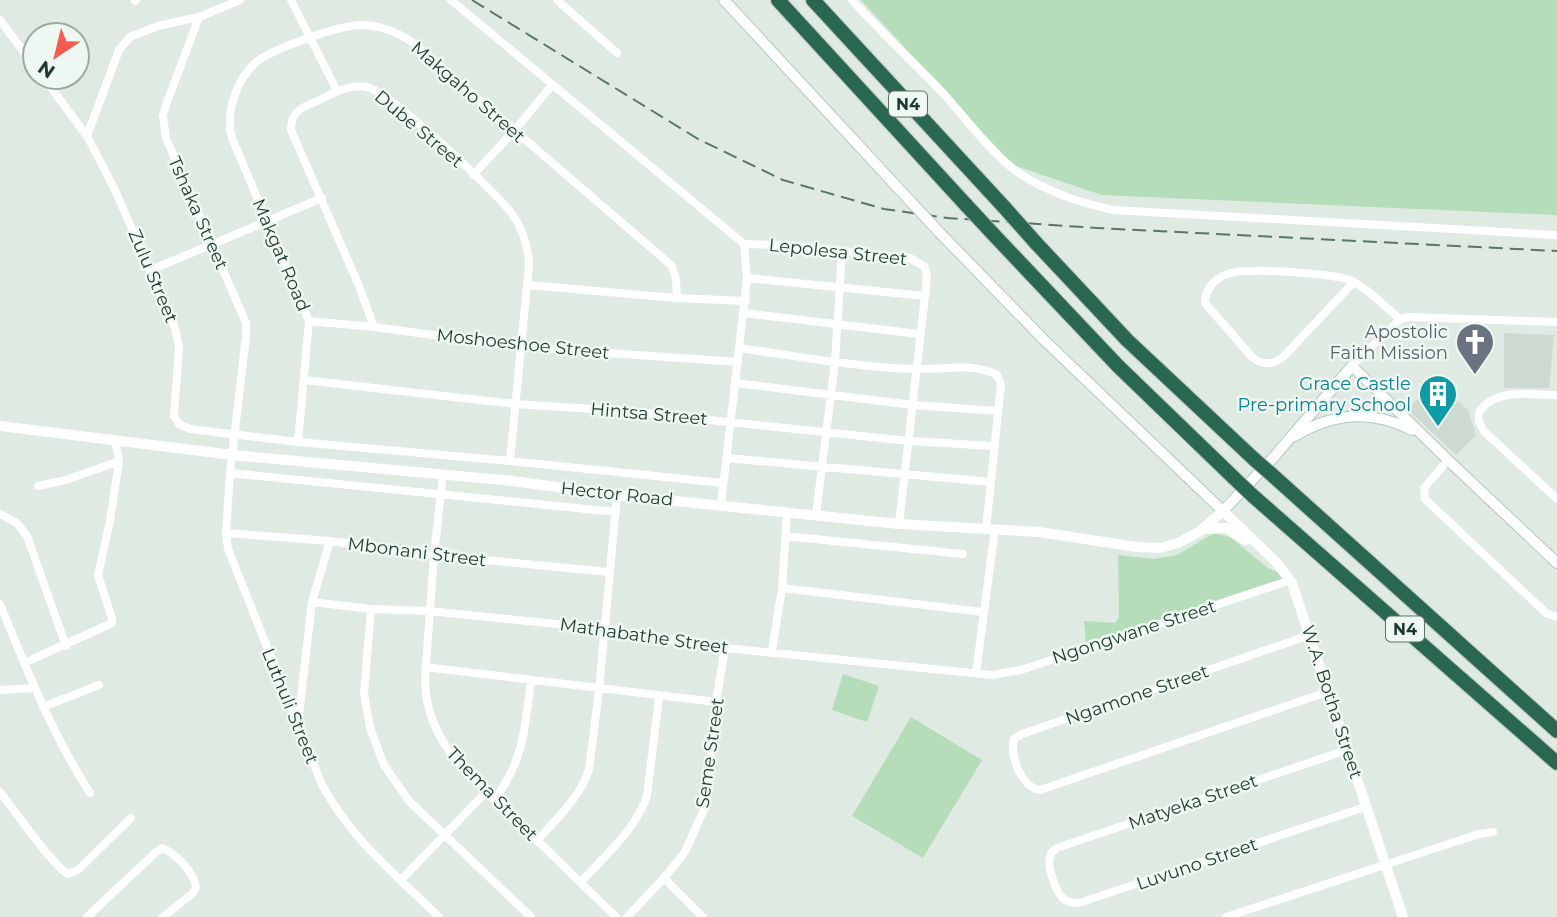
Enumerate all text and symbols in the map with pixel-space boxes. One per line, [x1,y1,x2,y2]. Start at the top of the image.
north arrow [21,21,91,91]
street label: Makgaho Street [407,37,529,147]
text: N [34,56,59,83]
street label: Dube Street [370,85,468,173]
road number: N4 [889,92,927,116]
street label: Tshaka Street [163,153,233,273]
street label: Makgat Road [247,195,315,315]
street label: Zulu Street [123,226,183,326]
street label: Lepolesa Street [768,234,908,270]
place label: Apostolic Faith Mission [1330,321,1448,364]
church icon: Apostolic Faith Mission [1454,321,1496,376]
street label: Moshoeshoe Street [435,324,611,364]
place label: Grace Castle Pre-primary School [1238,373,1411,416]
building icon: Grace Castle Pre-primary School [1417,373,1459,428]
street label: Hintsa Street [590,398,708,430]
street label: Hector Road [560,477,674,511]
street label: Mbonani Street [346,533,488,571]
street label: Ngongwane Street [1049,595,1219,669]
street label: Mathabathe Street [558,613,730,659]
road number: N4 [1386,616,1424,642]
street label: W.A. Botha Street [1297,623,1367,781]
street label: Luthuli Street [257,645,323,767]
street label: Ngamone Street [1062,660,1212,730]
street label: Seme Street [691,696,729,810]
street label: Thema Street [442,742,542,846]
street label: Matyeka Street [1126,770,1260,834]
street label: Luvuno Street [1133,833,1261,895]

